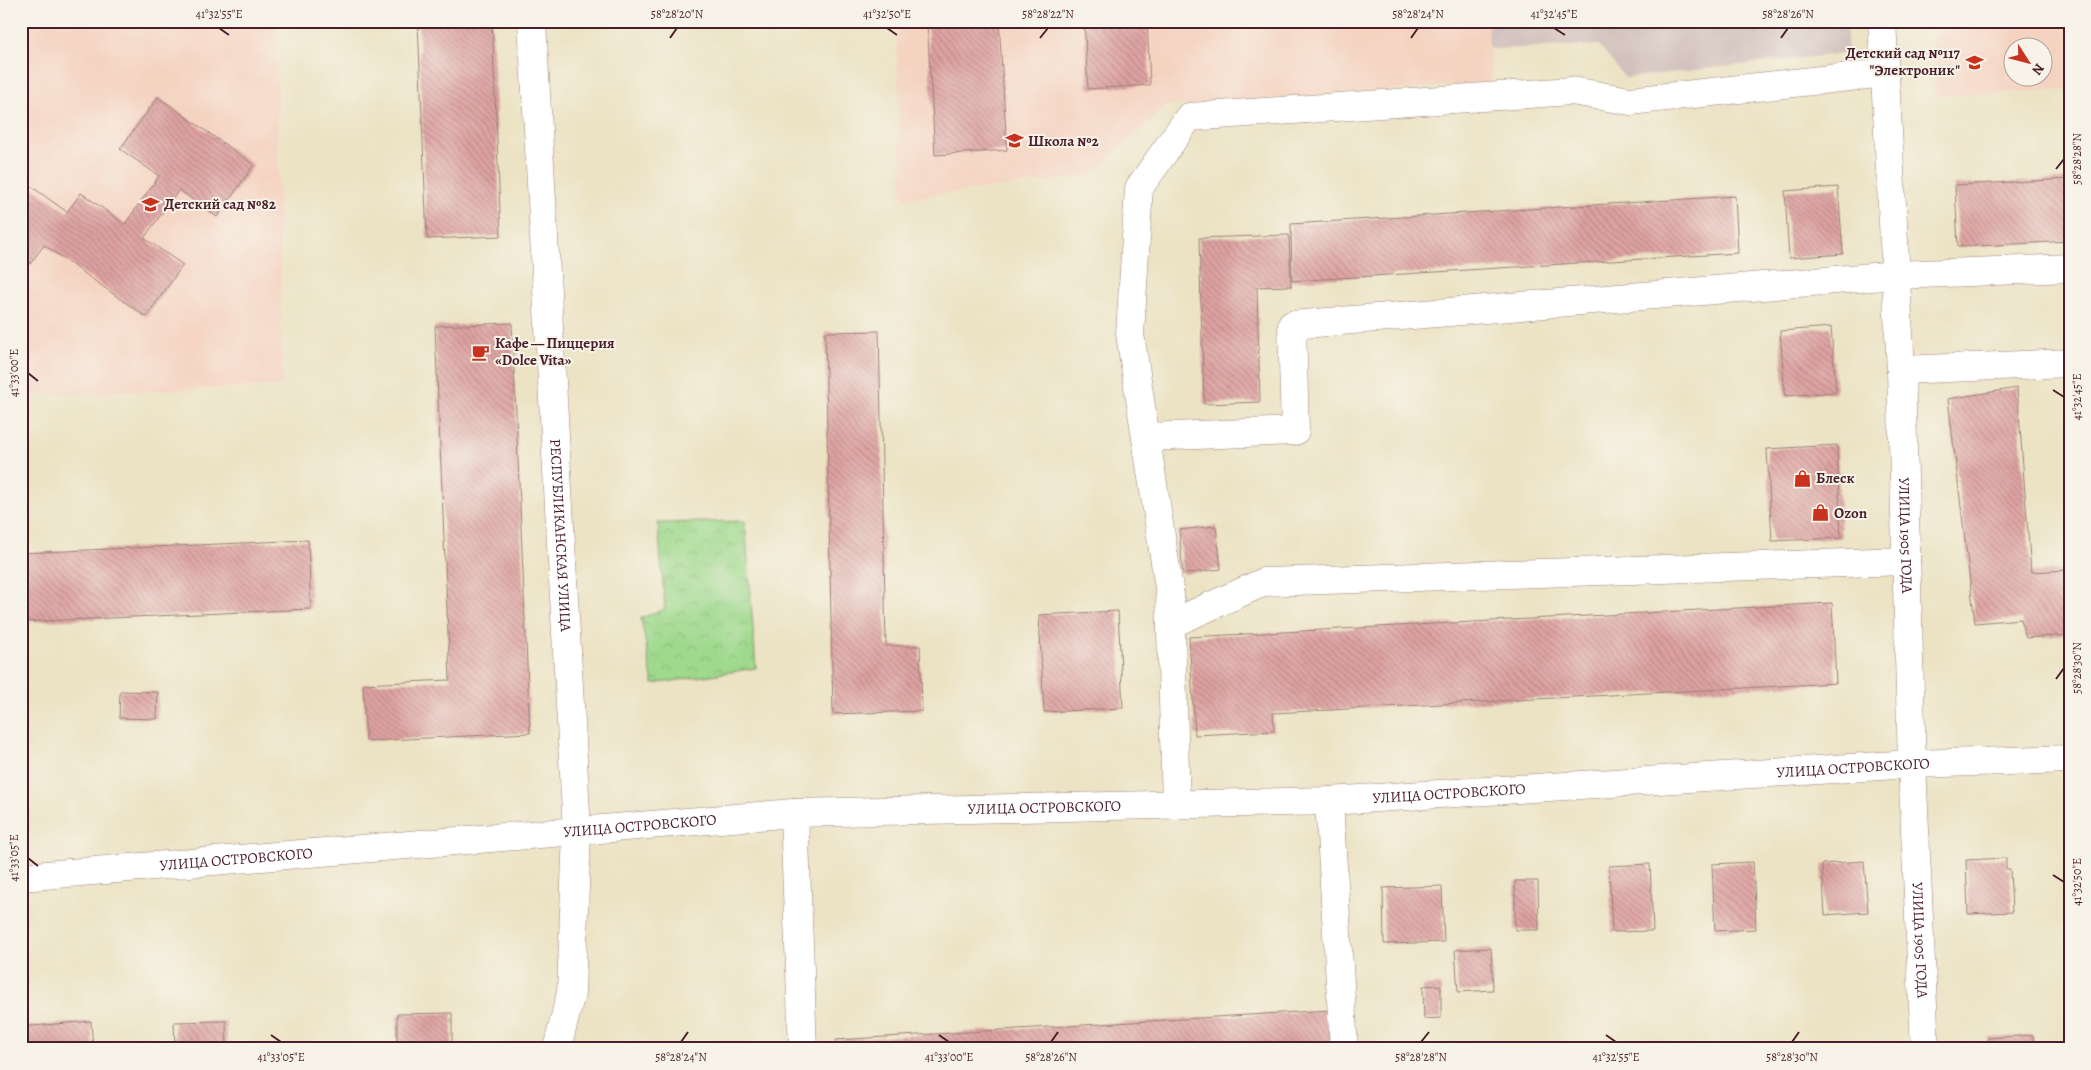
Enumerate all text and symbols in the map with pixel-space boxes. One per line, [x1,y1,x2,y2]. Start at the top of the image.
text: 41°32'55"E [196,6,242,22]
text: 58°28'20"N [651,6,704,22]
text: 41°32'50"E [863,6,911,22]
text: 58°28'22"N [1022,6,1074,22]
text: 58°28'24"N [1392,6,1444,22]
text: 41°32'45"E [1530,6,1578,22]
text: 58°28'26"N [1762,6,1814,22]
north arrow [2004,38,2054,88]
place label: Детский сад №117 "Электроник" [1845,43,1961,80]
school or university icon: Детский сад №117 "Электроник" [1964,52,1984,72]
text: N [2027,60,2049,79]
school or university icon: Школа №2 [1004,131,1024,151]
place label: Школа №2 [1028,131,1100,151]
text: 58°28'28"N [2069,133,2085,185]
school or university icon: Детский сад №82 [140,194,160,214]
place label: Детский сад №82 [164,194,277,214]
place label: Кафе — Пиццерия «Dolce Vita» [495,333,615,370]
cafe icon: Кафе — Пиццерия «Dolce Vita» [471,342,491,362]
text: 41°33'00"E [6,349,22,397]
text: 41°32'45"E [2069,373,2085,421]
street label: РЕСПУБЛИКАНСКАЯ УЛИЦА [545,438,576,632]
shop icon: Блеск [1792,468,1812,488]
place label: Блеск [1816,468,1855,488]
street label: УЛИЦА 1905 ГОДА [1894,477,1917,594]
shop icon: Ozon [1810,503,1830,523]
place label: Ozon [1834,503,1868,523]
text: 58°28'30"N [2069,642,2085,694]
street label: УЛИЦА ОСТРОВСКОГО [1776,753,1930,783]
street label: УЛИЦА ОСТРОВСКОГО [1372,779,1526,808]
street label: УЛИЦА ОСТРОВСКОГО [967,796,1121,819]
street label: УЛИЦА ОСТРОВСКОГО [563,809,717,842]
text: 41°33'05"E [6,834,22,882]
street label: УЛИЦА ОСТРОВСКОГО [159,843,314,875]
text: 41°32'50"E [2069,858,2085,906]
street label: УЛИЦА 1905 ГОДА [1907,882,1933,999]
text: 41°33'05"E [257,1049,305,1065]
text: 58°28'24"N [655,1049,707,1065]
text: 41°33'00"E [925,1049,973,1065]
text: 58°28'26"N [1025,1049,1077,1065]
text: 58°28'28"N [1395,1049,1447,1065]
text: 41°32'55"E [1593,1049,1639,1065]
text: 58°28'30"N [1766,1049,1818,1065]

